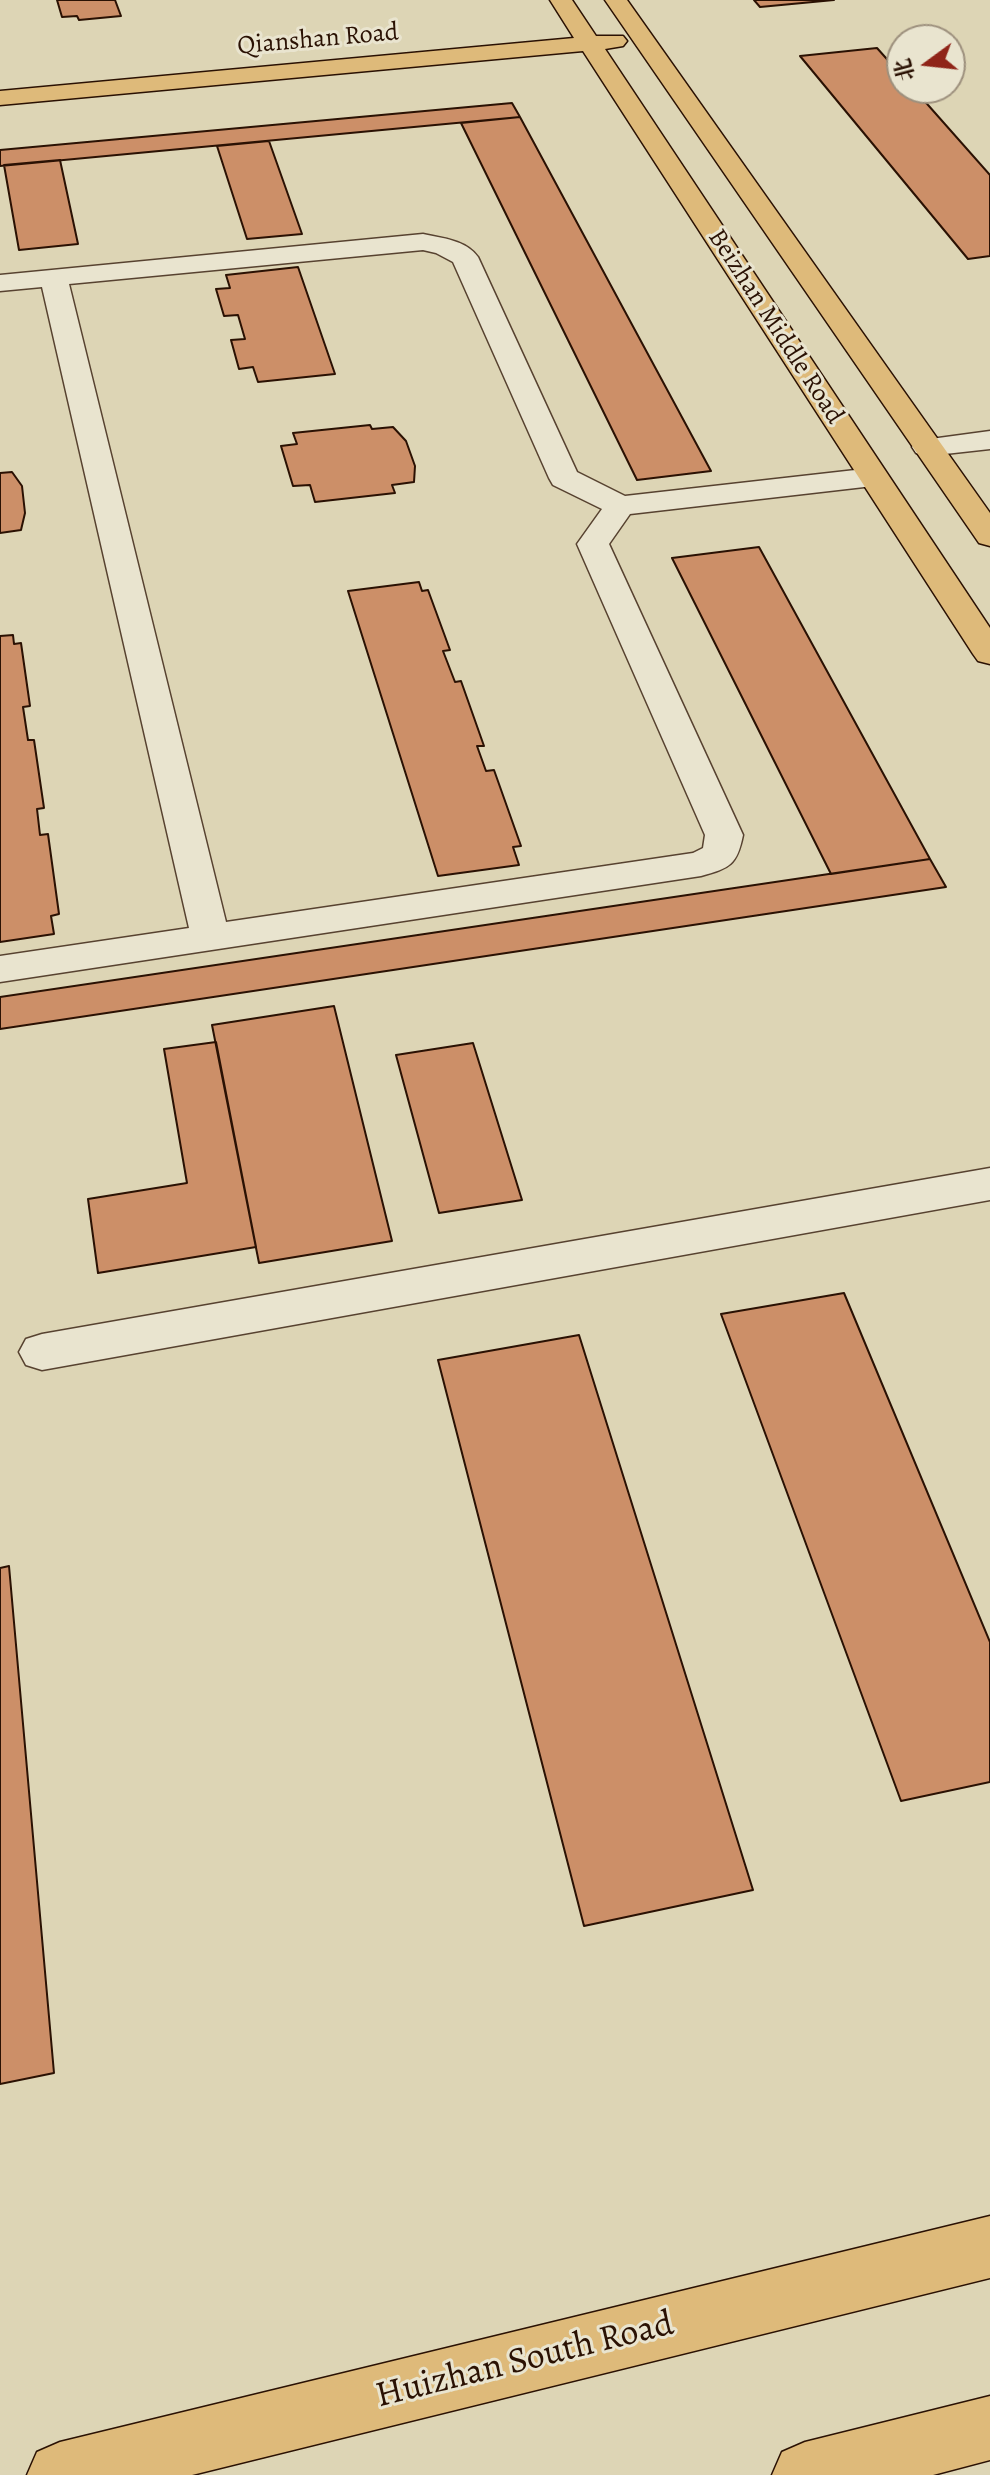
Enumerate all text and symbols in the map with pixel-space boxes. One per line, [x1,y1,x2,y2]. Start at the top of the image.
street label: Qianshan Road [236,17,400,63]
north arrow [886,24,966,104]
text: 北 [887,55,922,84]
street label: Beizhan Middle Road [700,224,850,430]
street label: Huizhan South Road [372,2303,678,2419]

